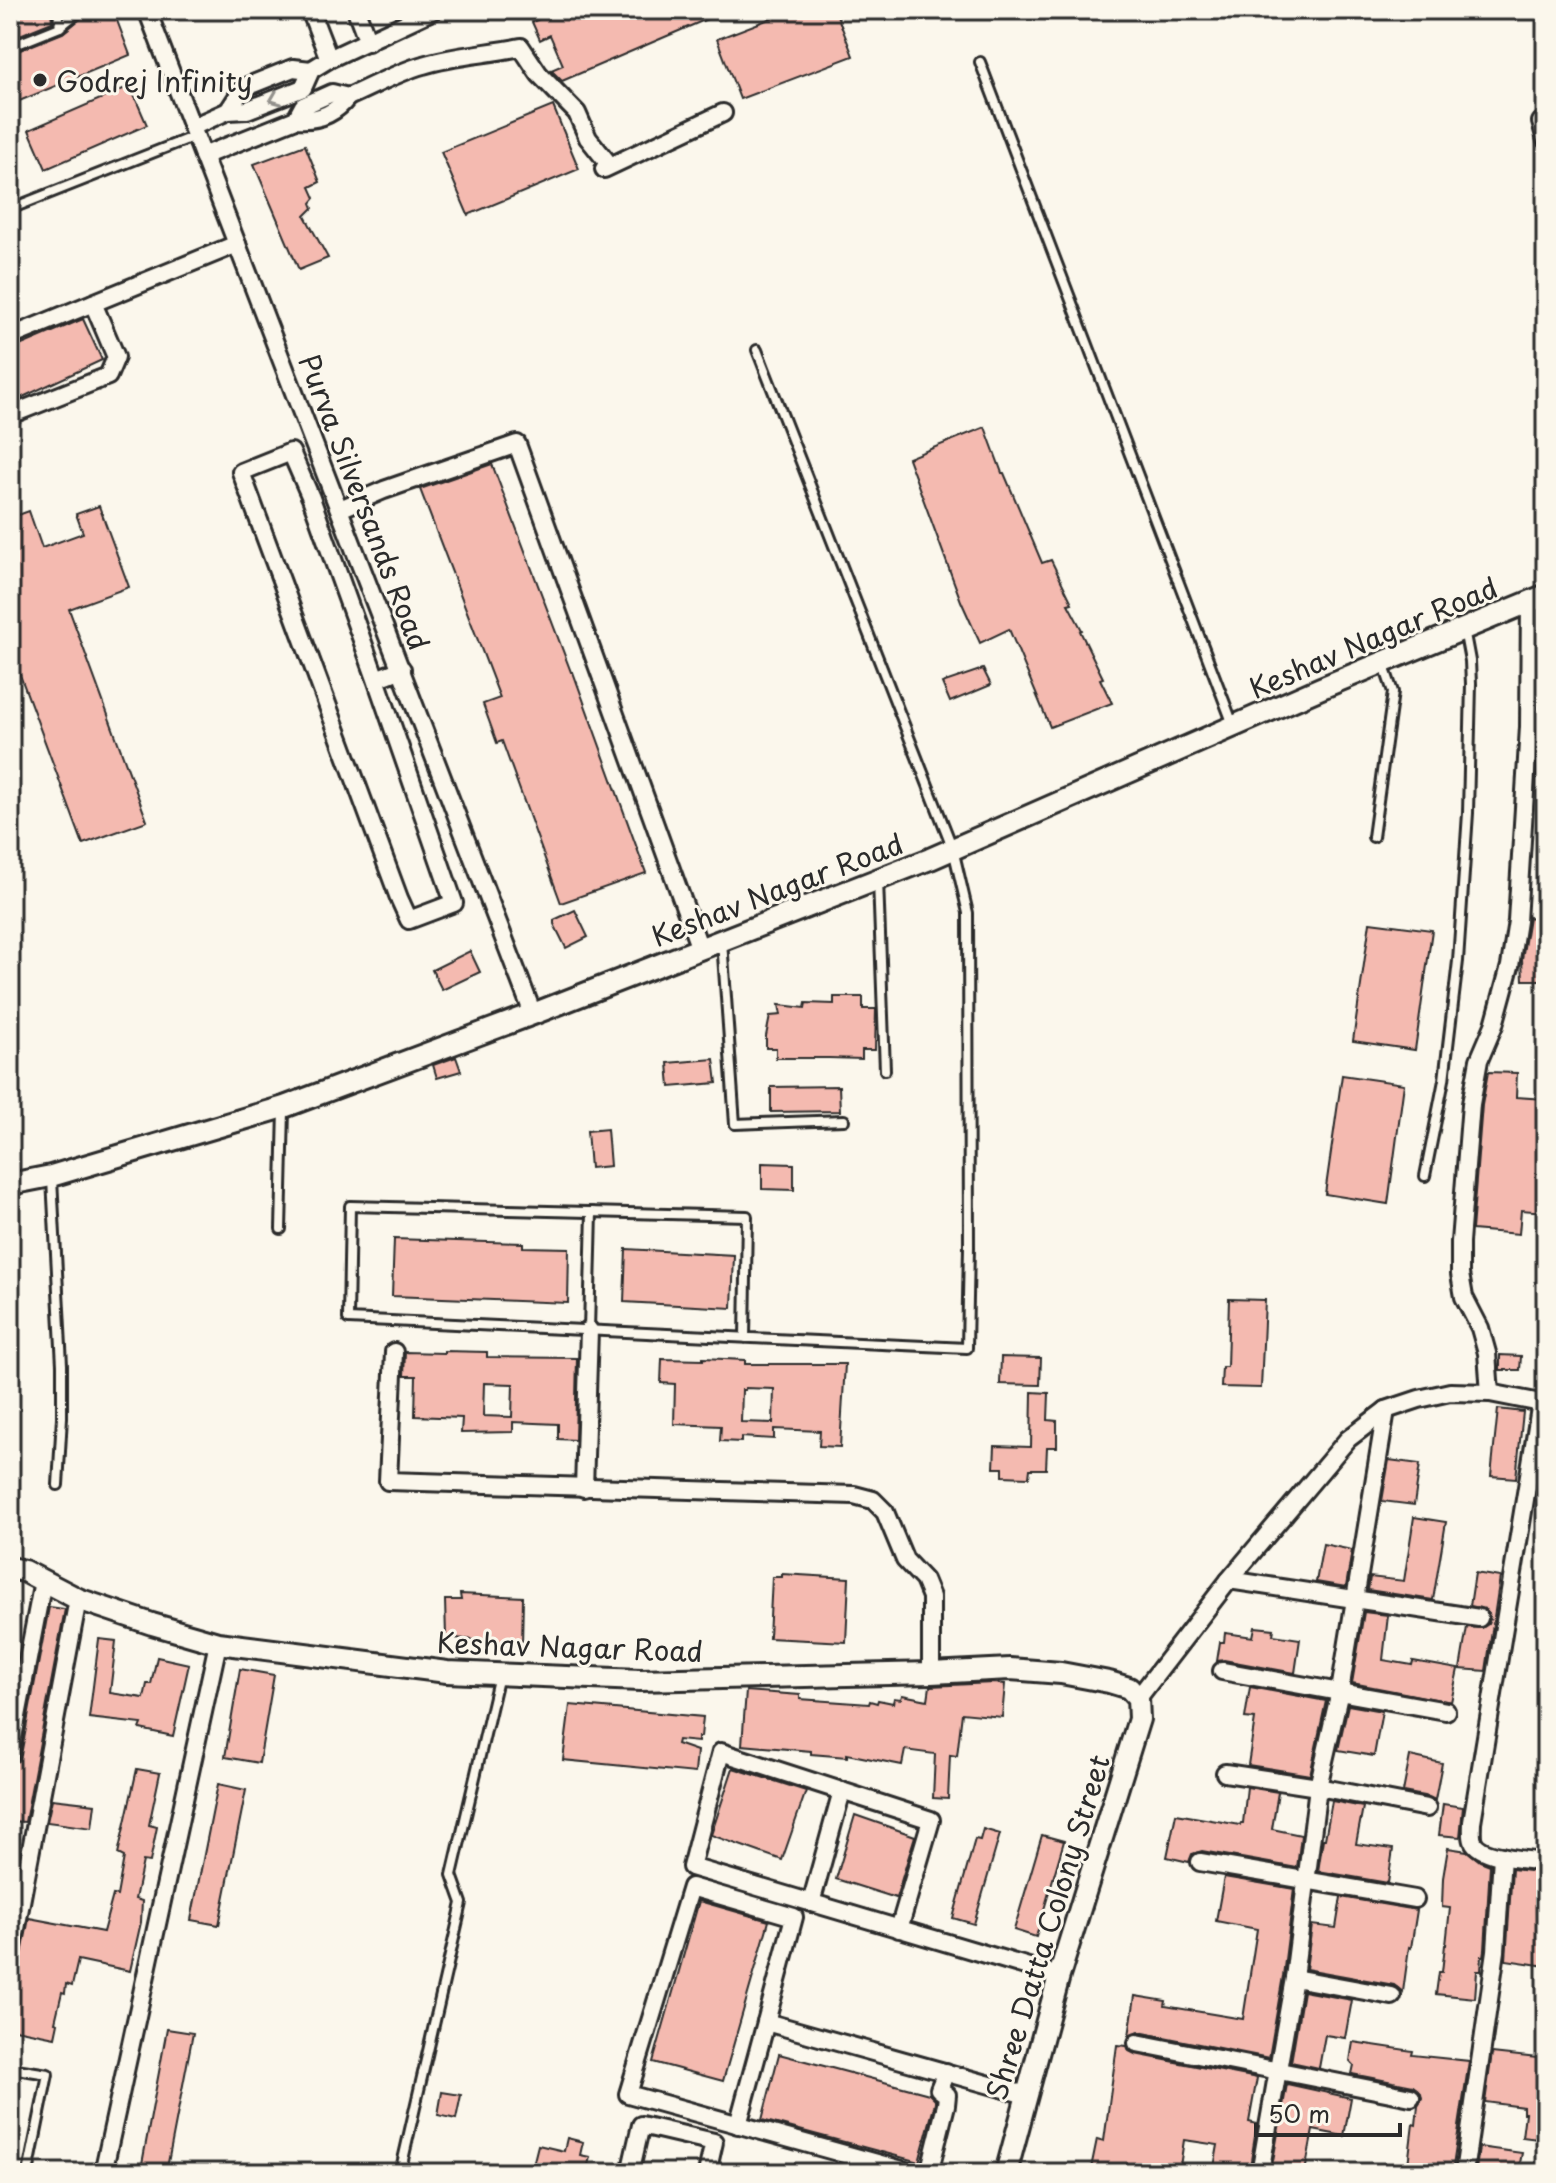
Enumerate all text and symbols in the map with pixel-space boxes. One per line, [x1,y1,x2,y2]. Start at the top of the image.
place label: Godrej Infinity [56,59,252,102]
marker: Godrej Infinity [31,71,49,89]
one-way arrow [269,89,283,106]
street label: Purva Silversands Road [289,348,441,656]
street label: Keshav Nagar Road [1242,565,1504,709]
street label: Keshav Nagar Road [645,821,909,957]
street label: Keshav Nagar Road [436,1620,704,1672]
street label: Shree Datta Colony Street [974,1749,1120,2105]
scale bar [1256,2087,1400,2137]
text: 50 m [1268,2095,1330,2131]

